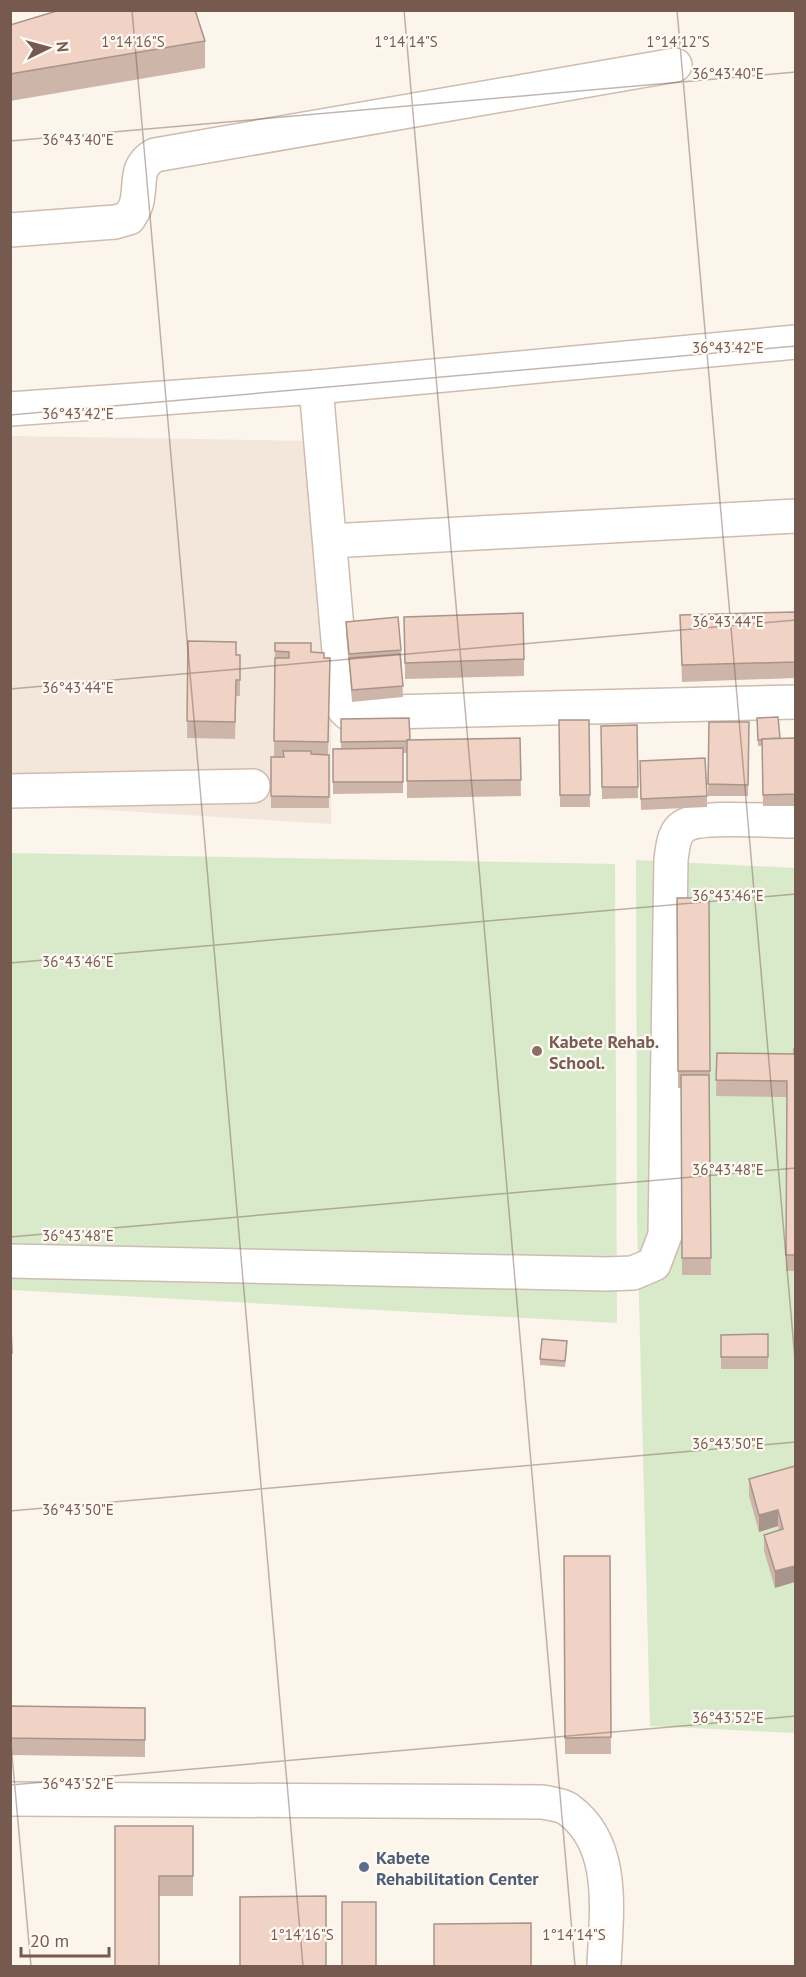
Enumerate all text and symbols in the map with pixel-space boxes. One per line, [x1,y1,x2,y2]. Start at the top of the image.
north arrow [18,18,78,78]
text: 1°14'16"S [101,32,165,51]
text: 1°14'14"S [374,32,438,51]
text: 1°14'12"S [646,32,710,51]
text: N [53,41,73,53]
text: 36°43'40"E [692,64,764,83]
text: 36°43'40"E [42,130,114,149]
text: 36°43'42"E [692,338,764,357]
text: 36°43'42"E [42,404,114,423]
text: 36°43'44"E [692,612,764,631]
text: 36°43'44"E [42,678,114,697]
text: 36°43'46"E [692,886,764,905]
text: 36°43'46"E [42,952,114,971]
place label: Kabete Rehab. School. [549,1030,659,1074]
marker: Kabete Rehab. School. [530,1044,544,1058]
text: 36°43'48"E [692,1160,764,1179]
text: 36°43'48"E [42,1226,114,1245]
text: 36°43'50"E [692,1434,764,1453]
text: 36°43'50"E [42,1500,114,1519]
text: 36°43'52"E [692,1708,764,1727]
text: 36°43'52"E [42,1774,114,1793]
place label: Kabete Rehabilitation Center [376,1846,539,1890]
marker: Kabete Rehabilitation Center [357,1860,371,1874]
scale bar [21,1920,110,1958]
text: 1°14'16"S [270,1925,334,1944]
text: 1°14'14"S [542,1925,606,1944]
text: 20 m [30,1929,69,1952]

